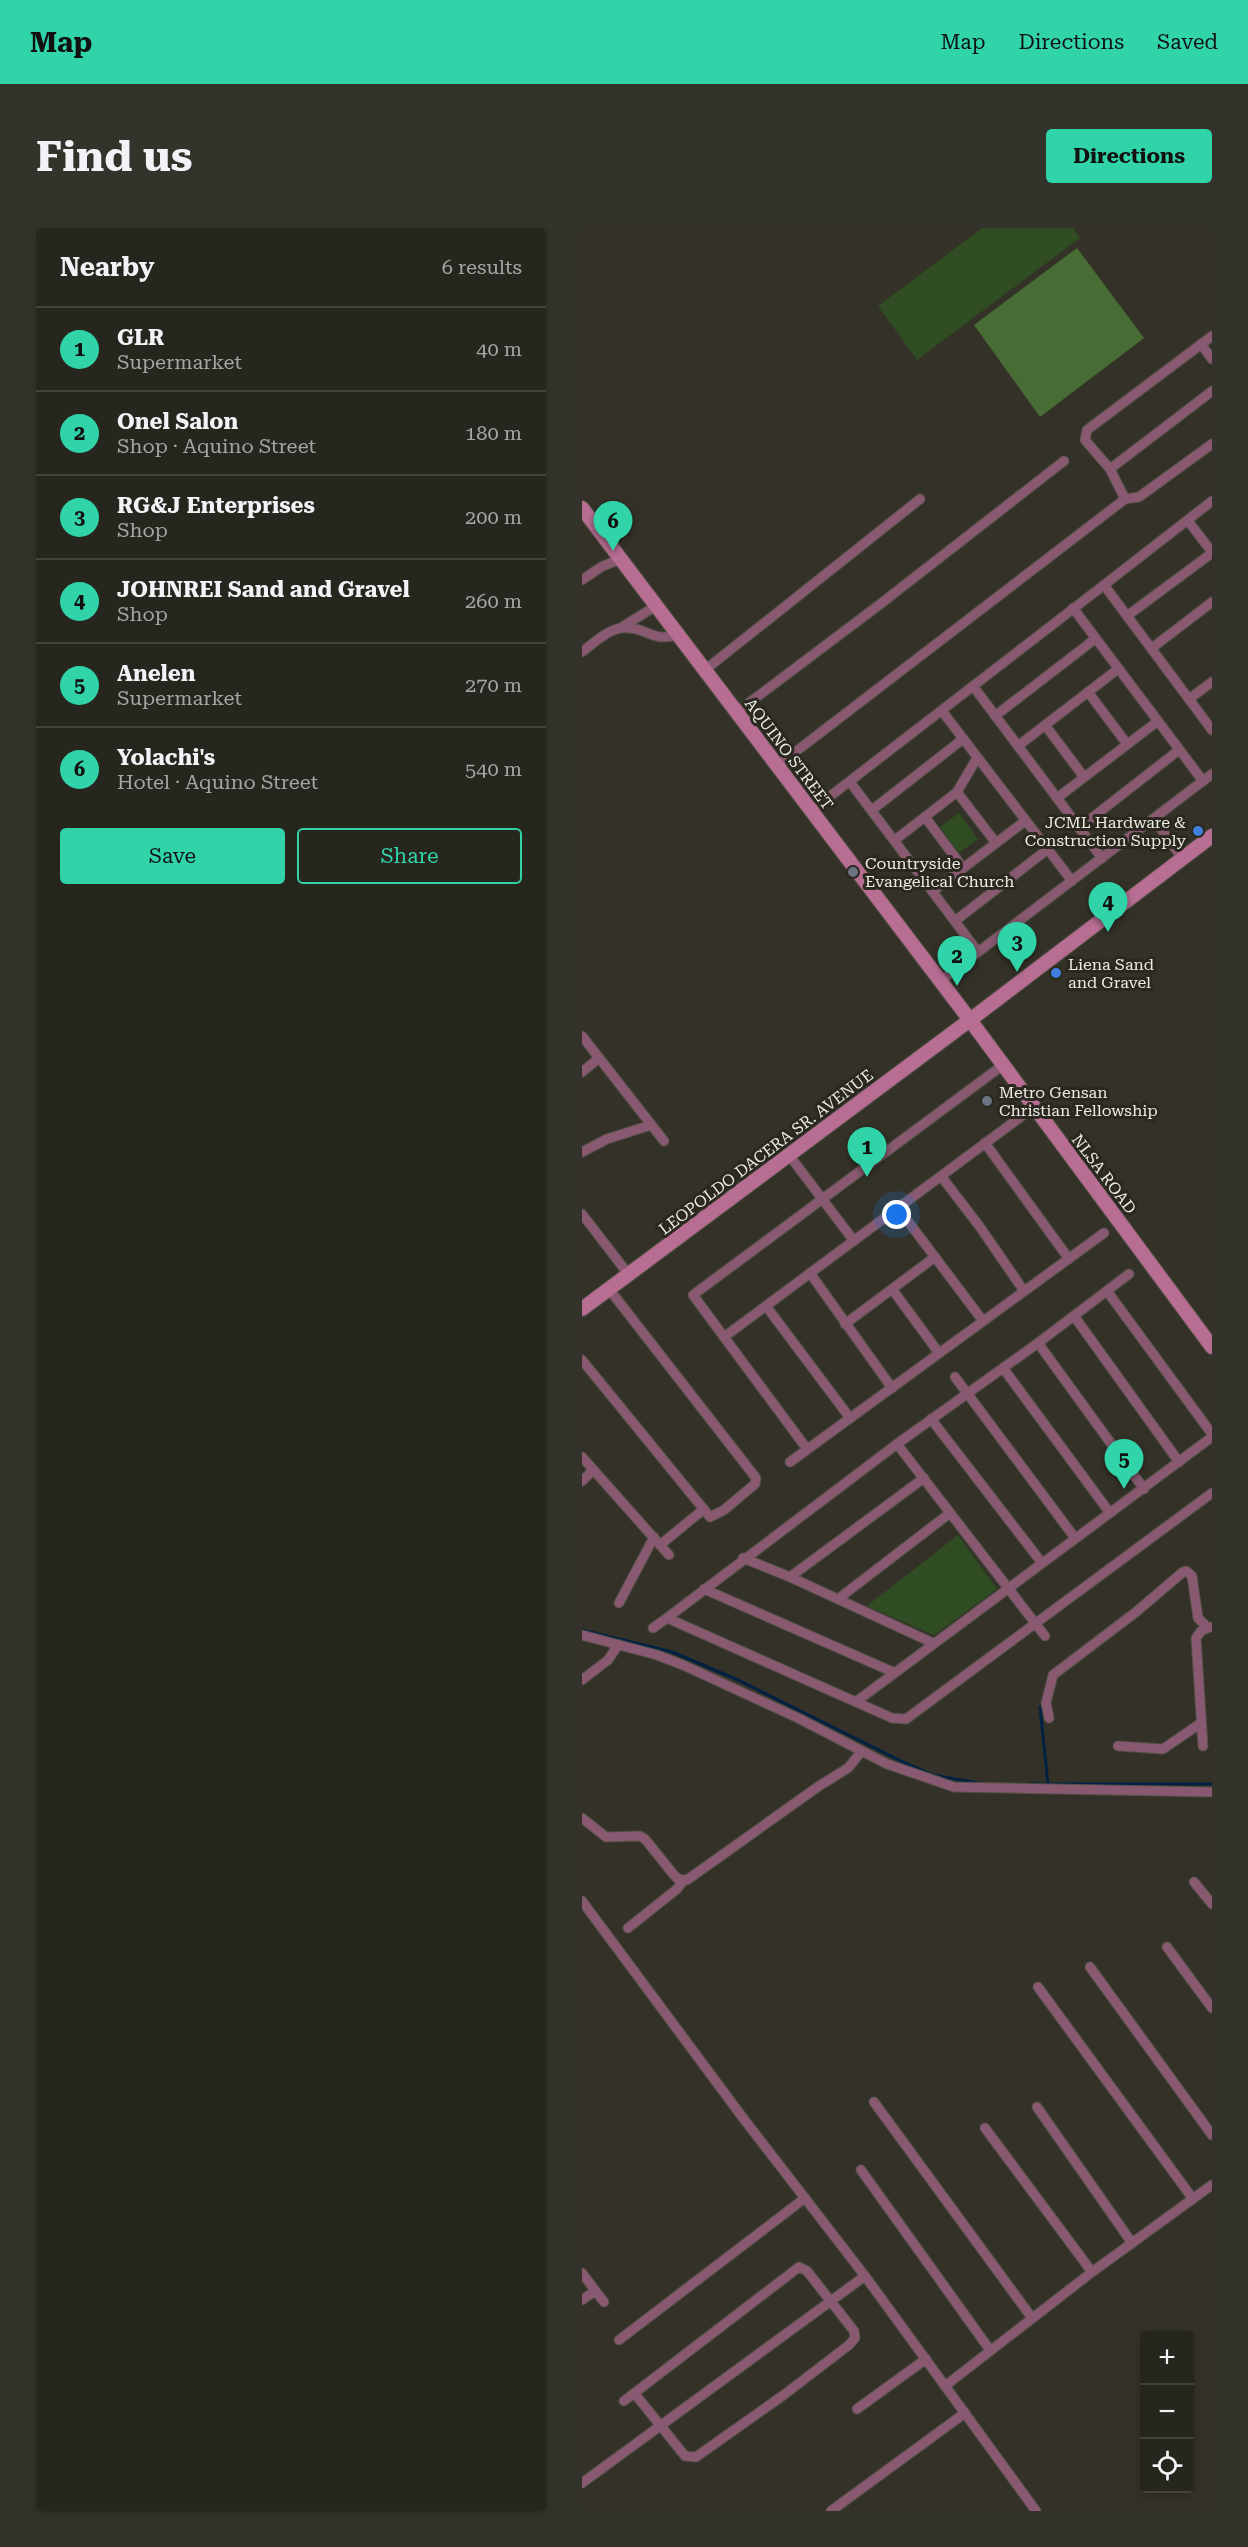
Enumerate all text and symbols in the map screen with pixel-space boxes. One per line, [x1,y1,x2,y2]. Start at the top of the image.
text: Map [30,26,92,59]
text: Map [941,30,985,54]
text: Directions [1018,30,1124,54]
text: Saved [1157,30,1218,54]
button: Directions [1046,129,1212,183]
text: Find us [36,132,193,181]
text: Nearby [60,252,154,282]
text: 6 results [442,255,522,279]
text: GLR [117,325,164,350]
text: 1 [74,337,85,361]
text: 40 m [476,337,522,361]
text: Supermarket [117,350,242,374]
text: Onel Salon [117,409,238,434]
text: 2 [74,421,85,445]
text: 180 m [465,421,522,445]
text: Shop · Aquino Street [117,434,316,458]
text: RG&J Enterprises [117,493,315,518]
pin: 6 [594,502,633,551]
text: 3 [74,505,85,529]
text: 200 m [465,505,522,529]
text: Shop [117,518,168,542]
text: JOHNREI Sand and Gravel [117,577,410,602]
text: 4 [74,589,85,613]
text: 260 m [465,589,522,613]
text: Shop [117,602,168,626]
text: Anelen [117,661,195,686]
text: 5 [74,673,85,697]
text: 270 m [465,673,522,697]
text: Supermarket [117,686,242,710]
street label: AQUINO STREET [741,695,837,814]
text: Yolachi's [117,745,215,770]
text: 6 [74,757,85,781]
text: 540 m [465,757,522,781]
text: Hotel · Aquino Street [117,770,318,794]
place label: JCML Hardware & Construction Supply [1025,813,1187,850]
marker: JCML Hardware & Construction Supply [1191,824,1205,838]
button: Save [60,828,285,884]
button: Share [297,828,522,884]
place label: Countryside Evangelical Church [865,854,1014,891]
marker: Countryside Evangelical Church [846,865,860,879]
pin: 4 [1088,882,1128,932]
pin: 3 [998,922,1036,972]
pin: 2 [938,936,976,986]
place label: Liena Sand and Gravel [1068,955,1154,992]
marker: Liena Sand and Gravel [1049,966,1063,980]
street label: LEOPOLDO DACERA SR. AVENUE [655,1065,877,1239]
place label: Metro Gensan Christian Fellowship [999,1083,1158,1120]
marker: Metro Gensan Christian Fellowship [980,1094,994,1108]
pin: 1 [848,1128,886,1177]
street label: NLSA ROAD [1068,1130,1140,1218]
your location [882,1200,911,1229]
pin: 5 [1104,1440,1144,1489]
map controls [1140,2331,1194,2493]
button: + [1140,2331,1194,2385]
button: − [1140,2385,1194,2439]
button: locate [1140,2439,1194,2493]

